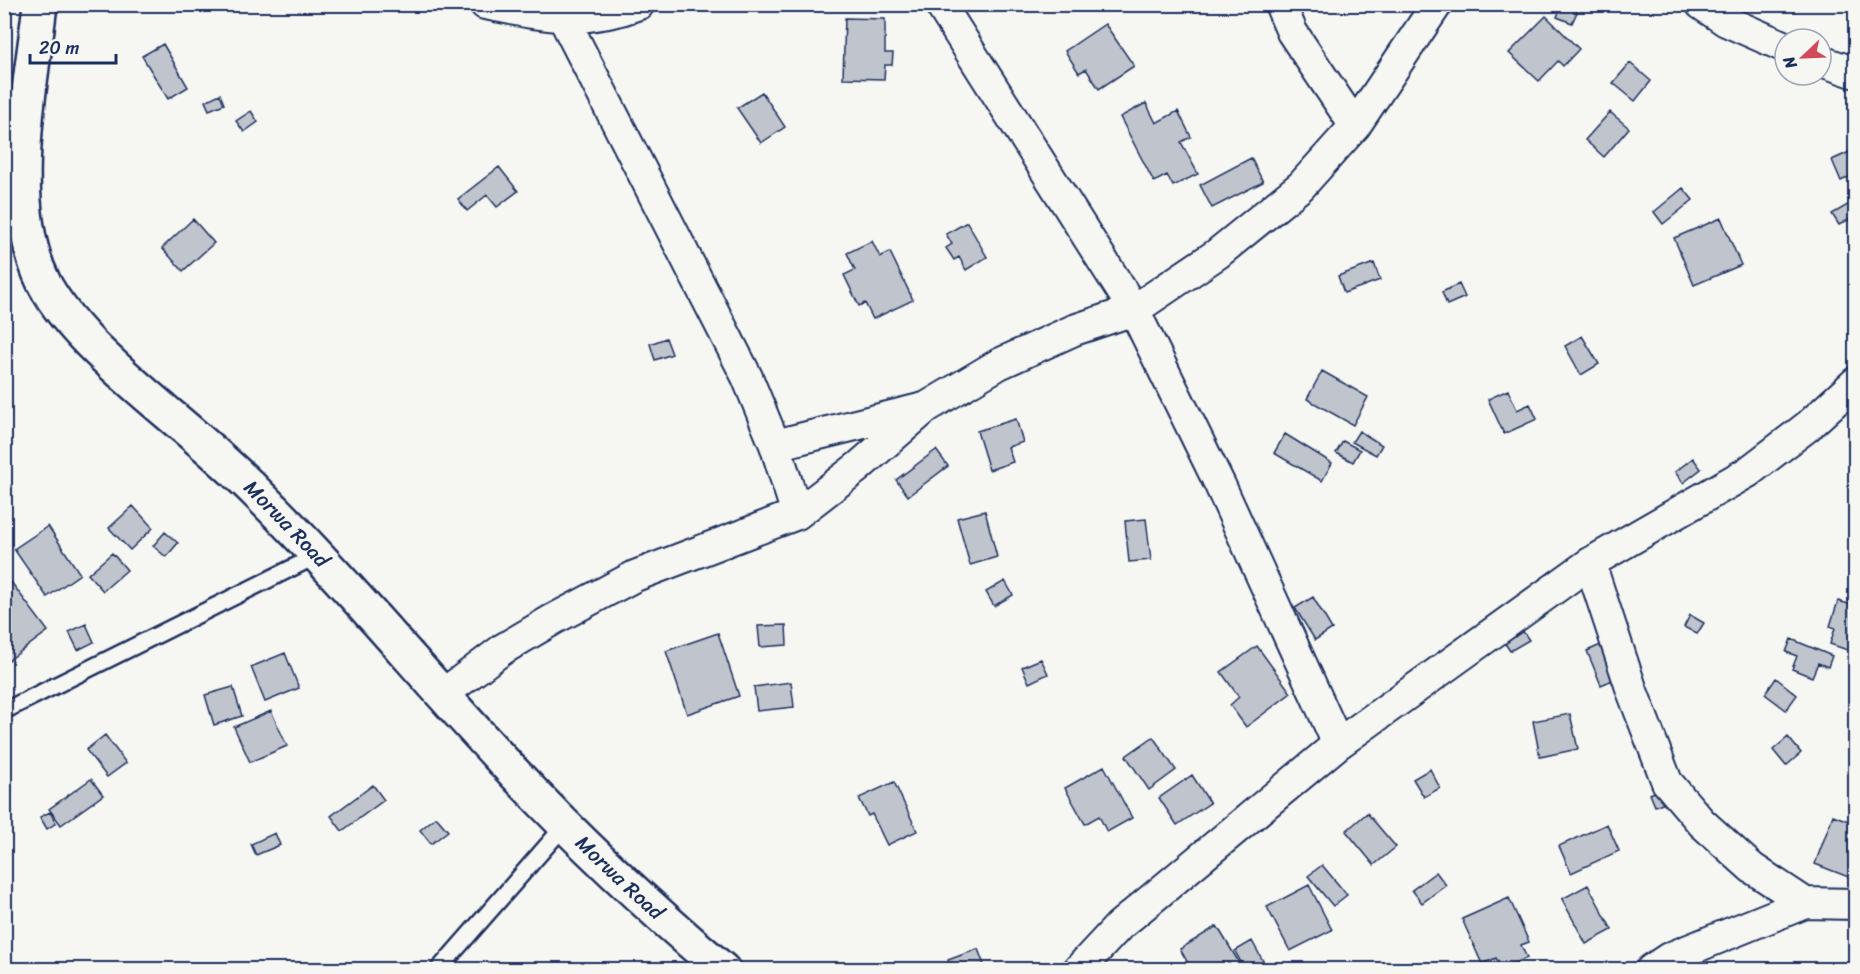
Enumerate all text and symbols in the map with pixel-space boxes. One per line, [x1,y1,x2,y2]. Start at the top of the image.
scale bar [30,27,116,65]
north arrow [1773,27,1833,87]
text: 20 m [39,32,79,64]
text: N [1774,51,1806,74]
street label: Morwa Road [234,470,341,578]
street label: Morwa Road [566,825,675,931]

